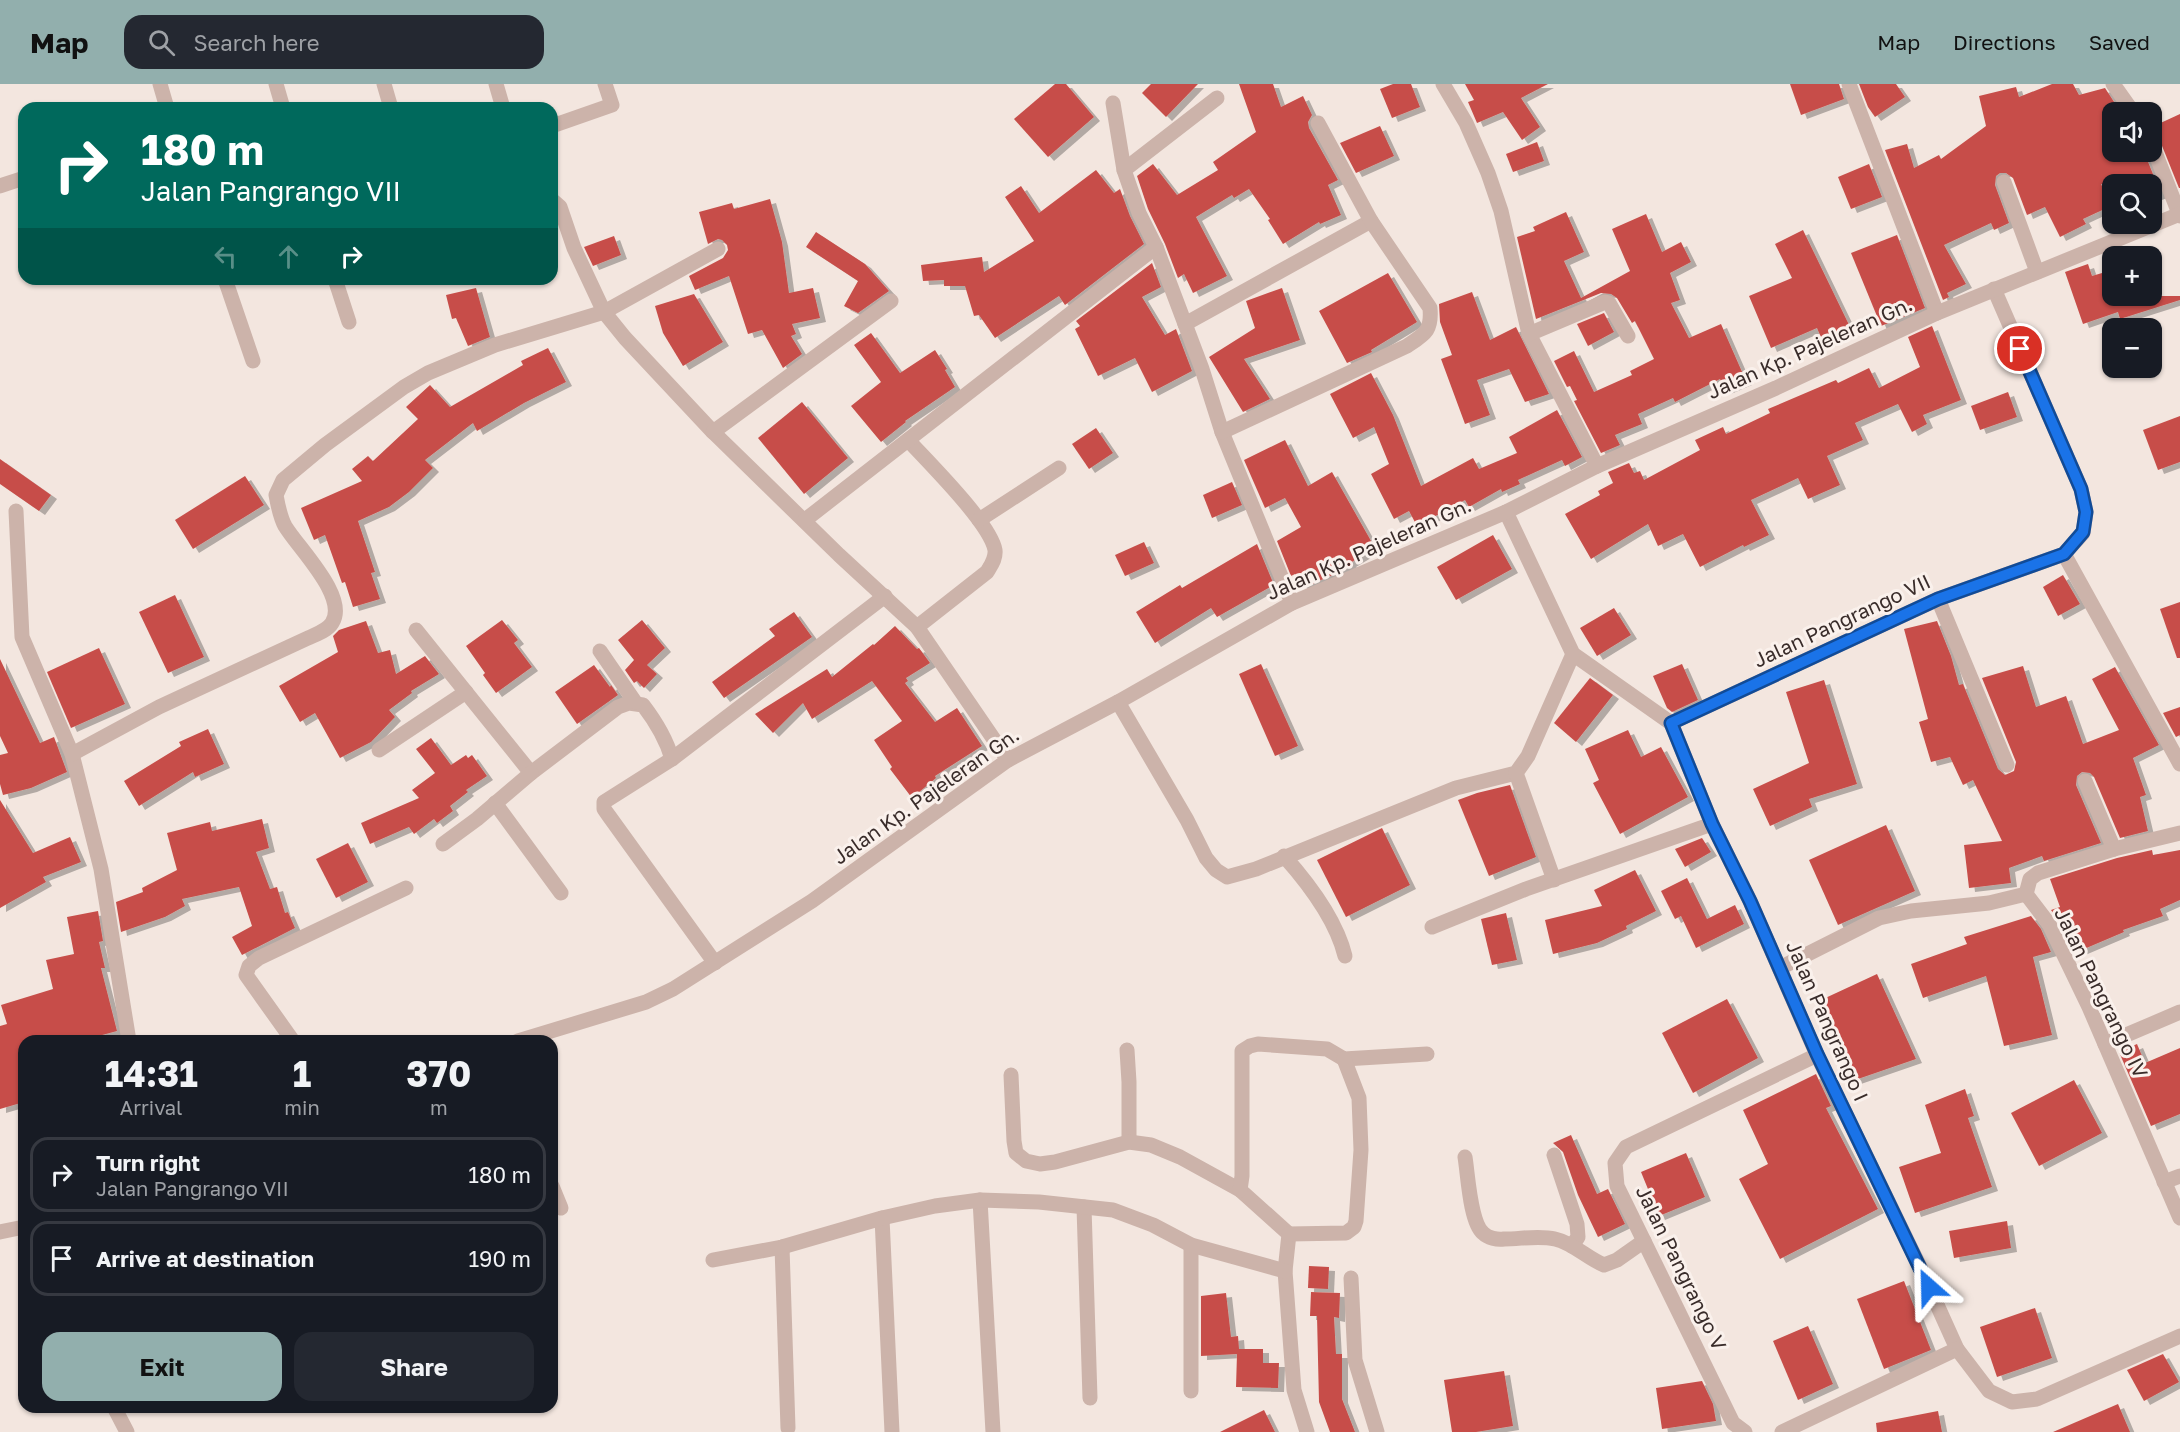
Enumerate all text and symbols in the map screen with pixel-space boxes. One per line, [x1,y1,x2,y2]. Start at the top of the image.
search box [124,15,544,69]
text: Map [30,26,88,59]
icon: search [145,26,178,59]
text: Search here [193,29,319,56]
text: Map [1877,29,1920,55]
text: Directions [1953,29,2056,55]
text: Saved [2089,29,2150,55]
map controls [2102,102,2162,378]
button: sound [2102,102,2162,162]
text: 180 m [141,124,264,174]
icon: right [42,126,120,204]
button: search [2102,174,2162,234]
text: Jalan Pangrango VII [141,175,401,207]
icon: left [209,240,242,273]
icon: ahead [272,240,305,273]
icon: right [335,240,368,273]
button: + [2102,246,2162,306]
street label: Jalan Kp. Pajeleran Gn. [1703,291,1916,403]
button: − [2102,318,2162,378]
pin [1994,323,2045,374]
icon: arrive [2003,332,2036,365]
street label: Jalan Kp. Pajeleran Gn. [1262,492,1475,604]
street label: Jalan Pangrango VII [1749,569,1934,672]
street label: Jalan Kp. Pajeleran Gn. [828,722,1023,869]
street label: Jalan Pangrango IV [2050,904,2154,1082]
street label: Jalan Pangrango I [1782,937,1874,1104]
text: 14:31 [105,1052,198,1095]
text: 1 [293,1052,311,1095]
text: 370 [406,1052,471,1095]
text: Arrival [120,1095,183,1119]
text: min [284,1095,320,1119]
text: m [430,1095,448,1119]
text: Turn right [96,1149,200,1176]
icon: right [45,1158,78,1191]
text: 180 m [468,1161,531,1188]
text: Jalan Pangrango VII [96,1176,289,1200]
street label: Jalan Pangrango V [1632,1181,1732,1354]
icon: arrive [45,1242,78,1275]
text: Arrive at destination [96,1245,314,1272]
text: 190 m [468,1245,531,1272]
position arrow [1897,1255,1961,1319]
button: Exit [42,1332,282,1401]
button: Share [294,1332,534,1401]

